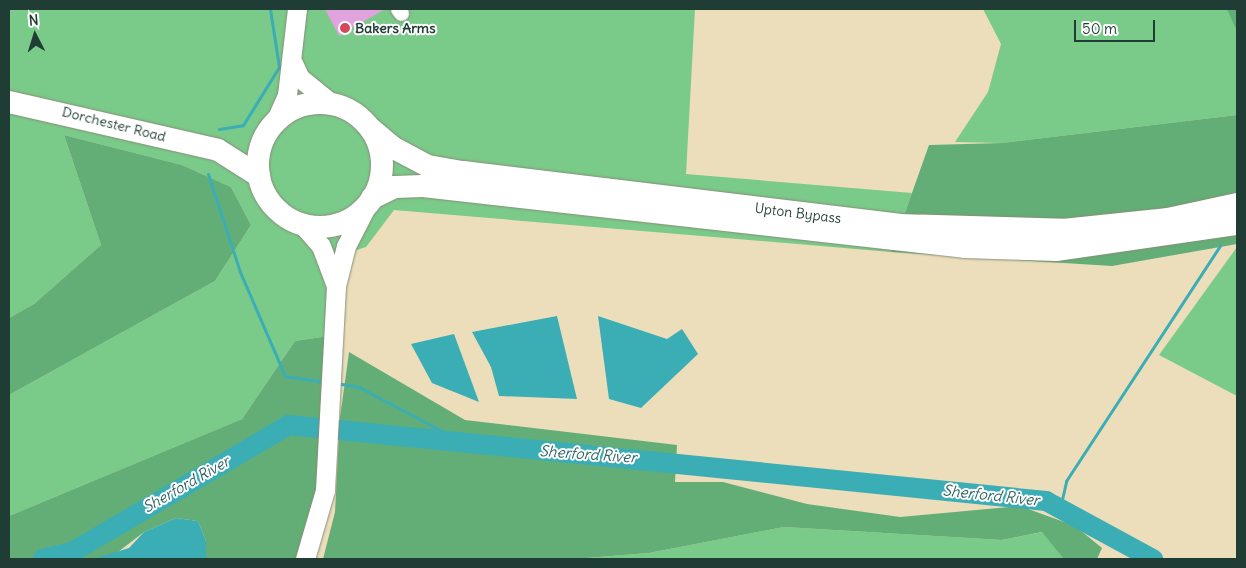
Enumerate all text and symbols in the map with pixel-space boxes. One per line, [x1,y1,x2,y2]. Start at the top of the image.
north arrow [10,10,60,60]
scale bar [1076,10,1157,42]
text: N [28,11,39,29]
text: 50 m [1082,19,1117,38]
place label: Bakers Arms [355,20,435,36]
marker: Bakers Arms [339,22,351,34]
street label: Dorchester Road [60,103,168,145]
street label: Upton Bypass [754,199,842,227]
water label: Sherford River [539,442,637,466]
water label: Sherford River [139,452,233,516]
water label: Sherford River [942,481,1040,509]

